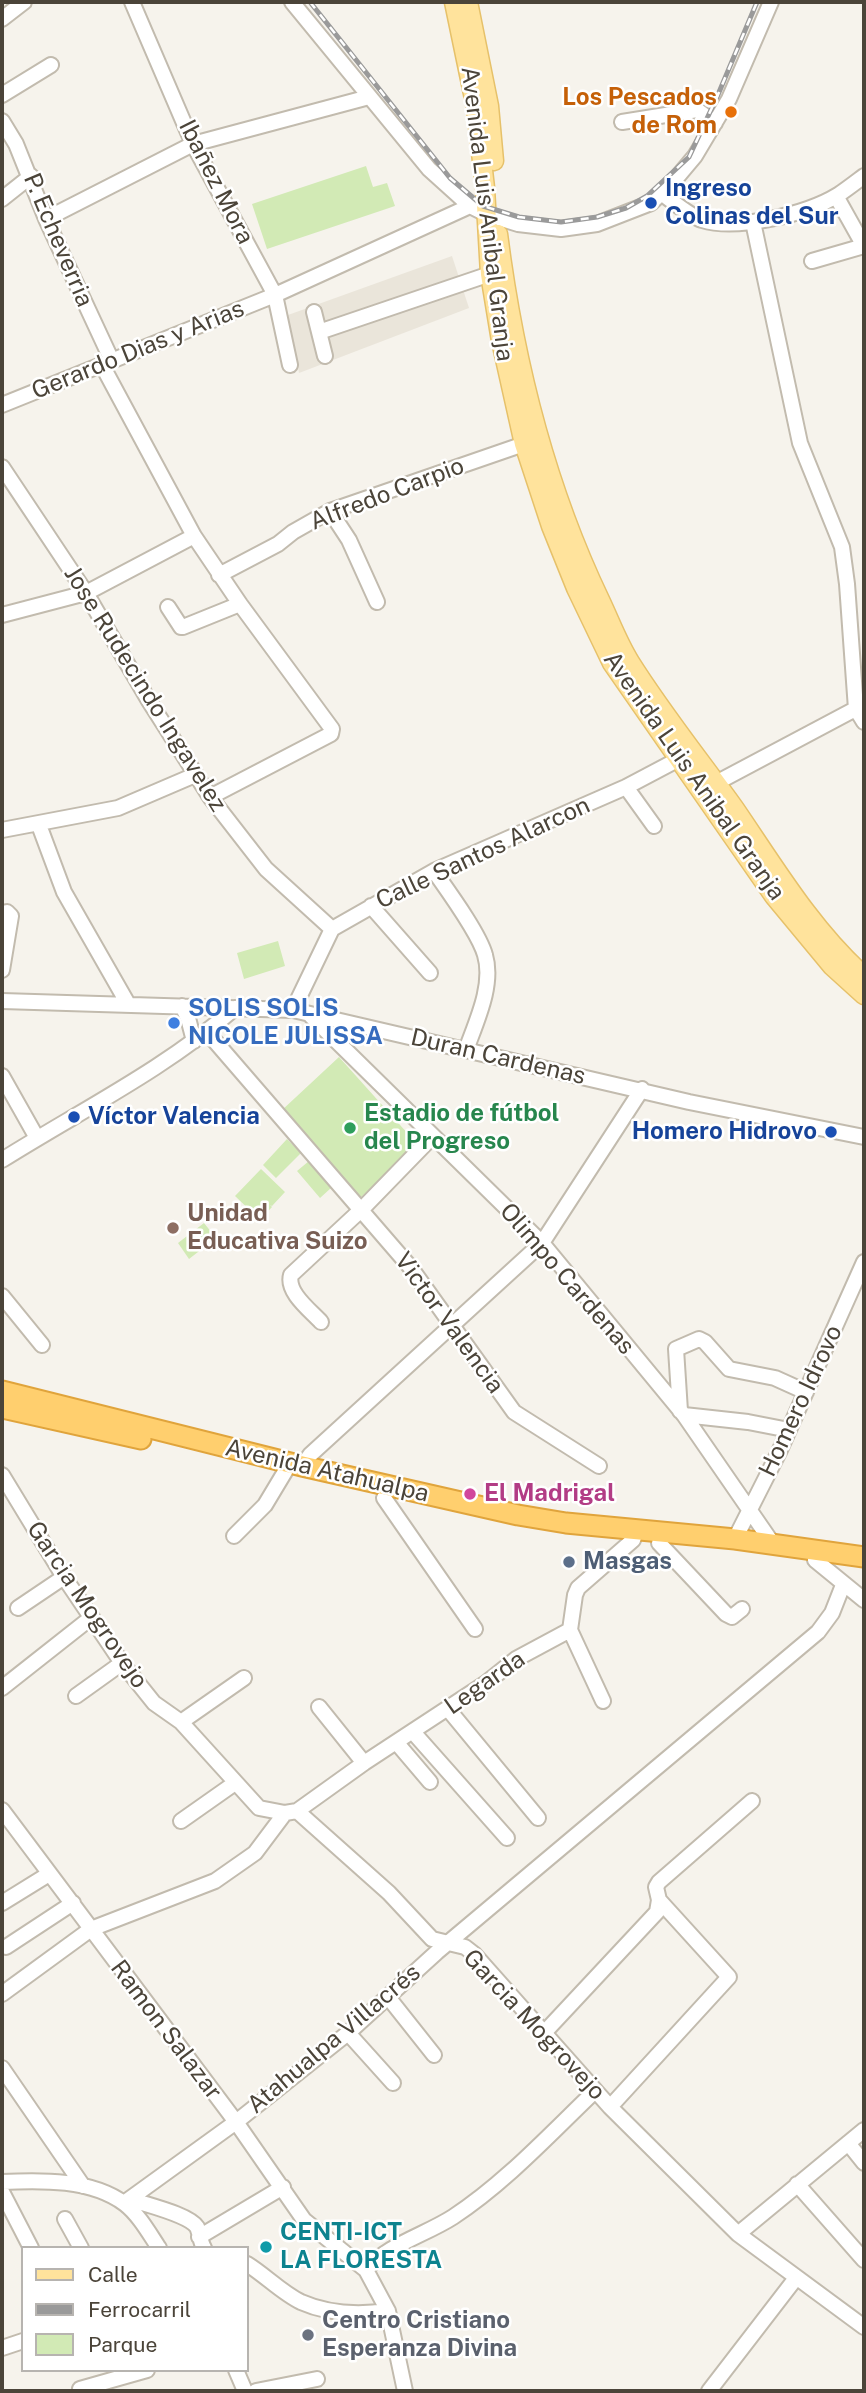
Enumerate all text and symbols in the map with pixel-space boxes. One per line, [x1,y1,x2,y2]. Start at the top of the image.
street label: Avenida Luis Anibal Granja [455,65,519,363]
place label: Los Pescados de Rom [562,84,717,140]
marker: Los Pescados de Rom [723,104,739,120]
street label: Ibañez Mora [172,115,260,249]
street label: P. Echeverria [17,169,99,311]
place label: Ingreso Colinas del Sur [665,175,839,231]
marker: Ingreso Colinas del Sur [643,195,659,211]
street label: Gerardo Dias y Arias [28,294,248,406]
street label: Alfredo Carpio [306,451,468,537]
street label: Jose Rudecindo Ingavelez [58,561,232,817]
street label: Avenida Luis Anibal Granja [597,646,791,906]
street label: Calle Santos Alarcon [371,791,595,915]
place label: SOLIS SOLIS NICOLE JULISSA [188,995,383,1051]
marker: SOLIS SOLIS NICOLE JULISSA [166,1015,182,1031]
street label: Duran Cardenas [408,1023,588,1091]
place label: Estadio de fútbol del Progreso [364,1100,560,1156]
place label: Víctor Valencia [88,1103,260,1131]
marker: Víctor Valencia [66,1109,82,1125]
place label: Homero Hidrovo [632,1118,817,1146]
marker: Estadio de fútbol del Progreso [342,1120,358,1136]
marker: Homero Hidrovo [823,1124,839,1140]
street label: Olimpo Cardenas [493,1197,641,1361]
place label: Unidad Educativa Suizo [187,1200,368,1256]
marker: Unidad Educativa Suizo [165,1220,181,1236]
street label: Victor Valencia [388,1247,510,1399]
street label: Homero Idrovo [753,1321,849,1481]
street label: Avenida Atahualpa [222,1434,432,1508]
place label: El Madrigal [484,1480,615,1508]
marker: El Madrigal [462,1486,478,1502]
street label: Garcia Mogrovejo [20,1516,154,1694]
place label: Masgas [583,1548,672,1576]
marker: Masgas [561,1554,577,1570]
street label: Legarda [439,1645,531,1721]
street label: Garcia Mogrovejo [457,1944,611,2106]
street label: Ramon Salazar [104,1955,228,2105]
street label: Atahualpa Villacrés [242,1958,426,2120]
place label: CENTI-ICT LA FLORESTA [280,2219,442,2275]
marker: CENTI-ICT LA FLORESTA [258,2239,274,2255]
legend [21,2246,248,2372]
text: Calle [88,2262,138,2287]
text: Ferrocarril [88,2297,191,2322]
place label: Centro Cristiano Esperanza Divina [322,2307,517,2363]
marker: Centro Cristiano Esperanza Divina [300,2327,316,2343]
text: Parque [88,2332,157,2357]

